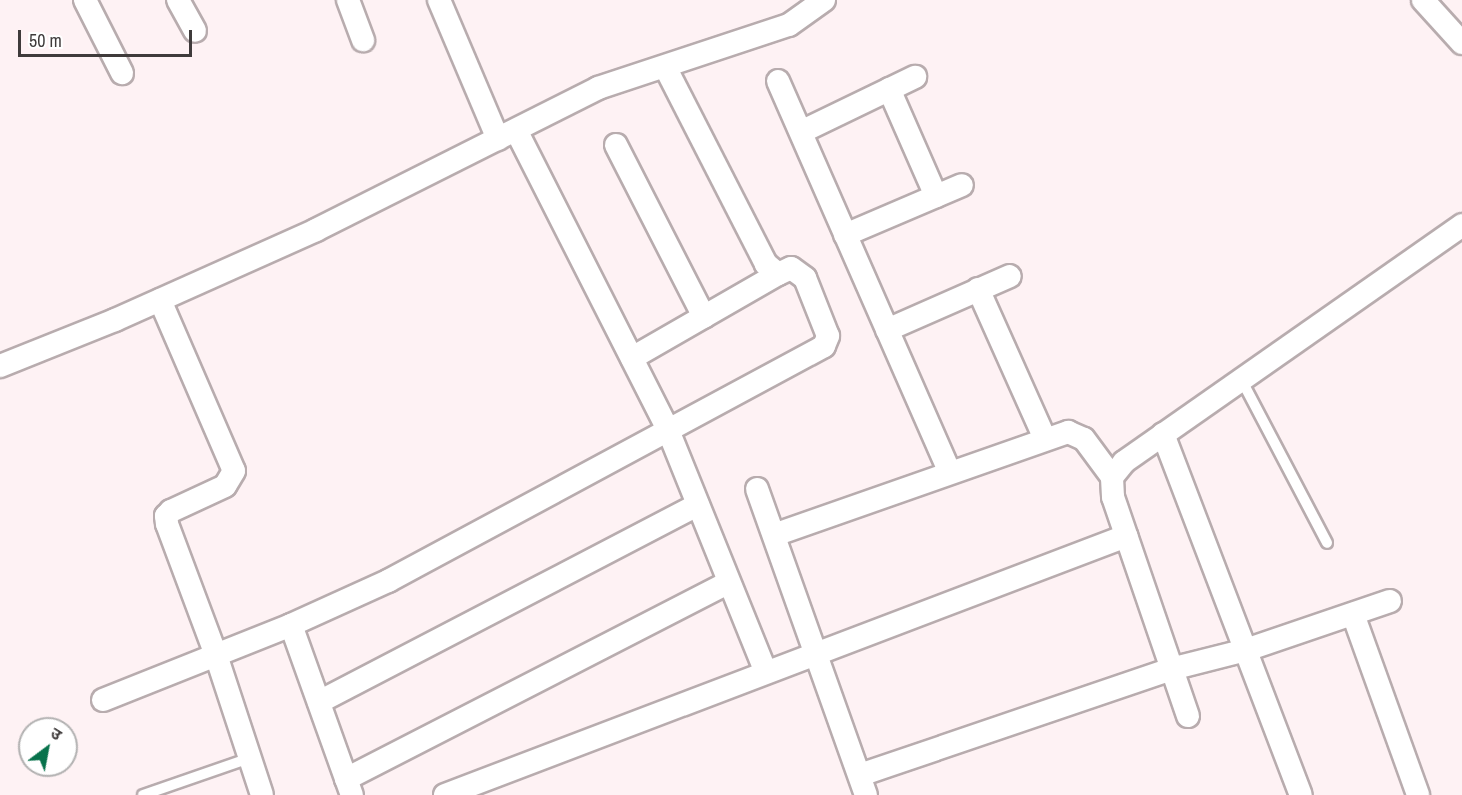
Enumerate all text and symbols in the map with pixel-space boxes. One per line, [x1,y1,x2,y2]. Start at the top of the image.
scale bar [21,18,195,56]
text: 50 m [29,28,62,53]
north arrow [18,717,78,777]
text: उ [47,722,66,745]

